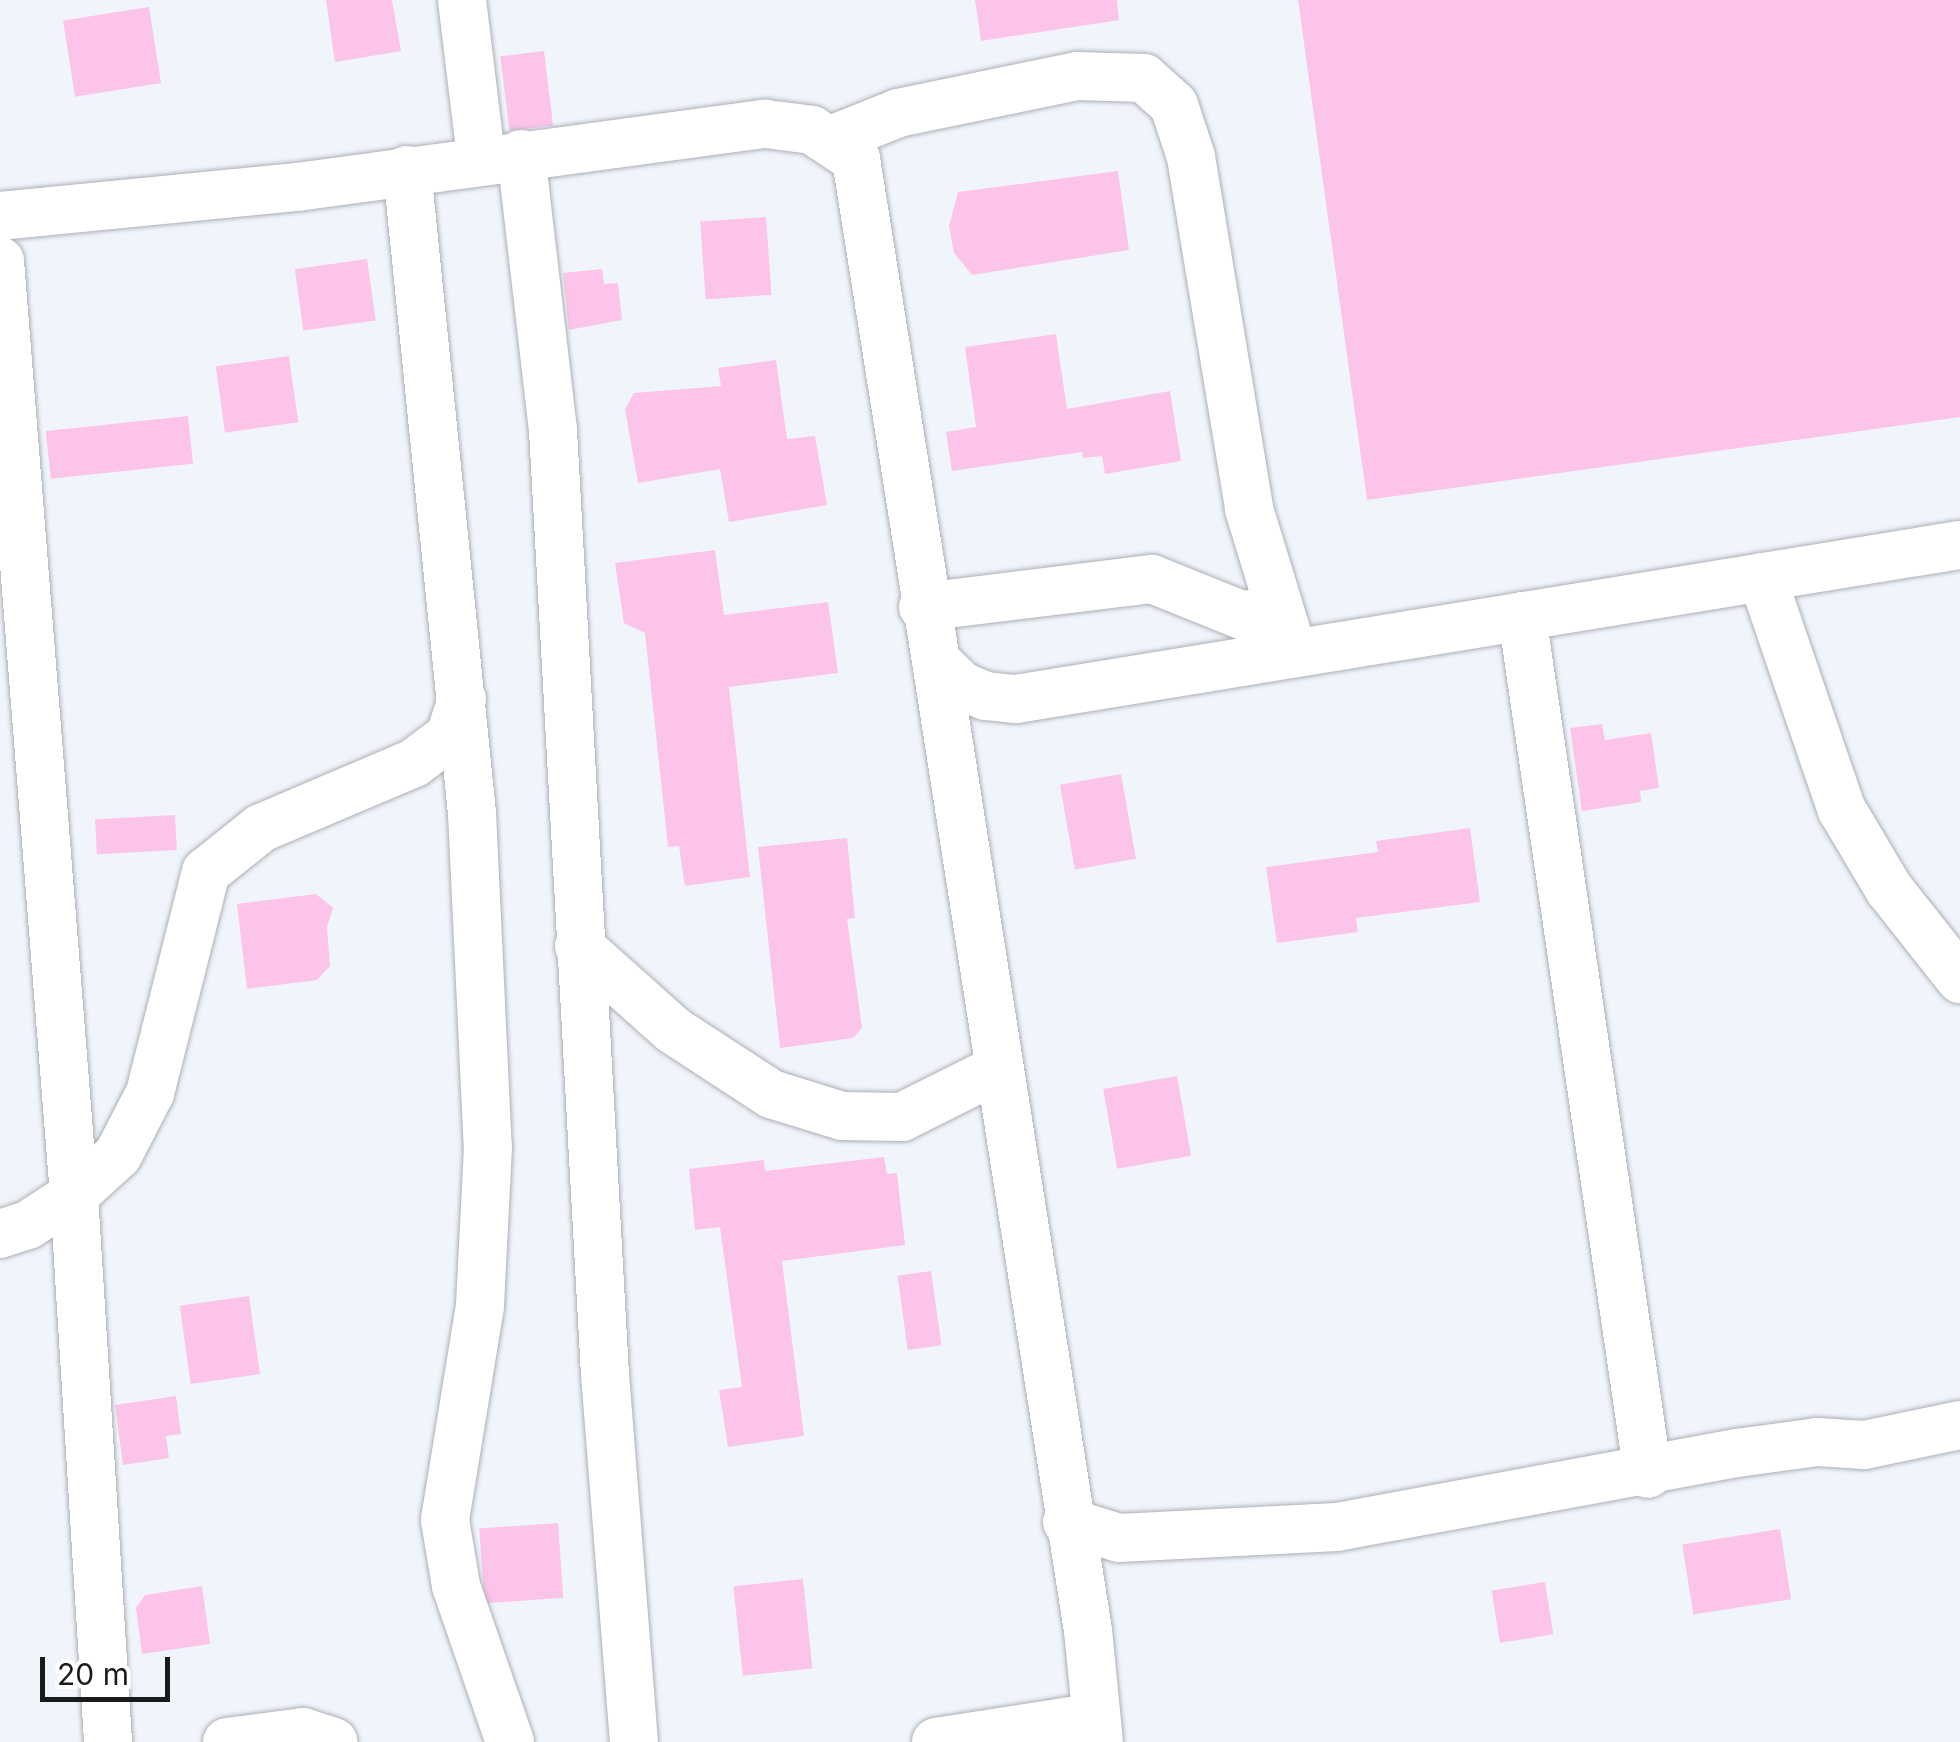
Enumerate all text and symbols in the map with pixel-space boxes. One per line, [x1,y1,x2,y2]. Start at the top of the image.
scale bar [45,1637,175,1699]
text: 20 m [57,1656,129,1692]

